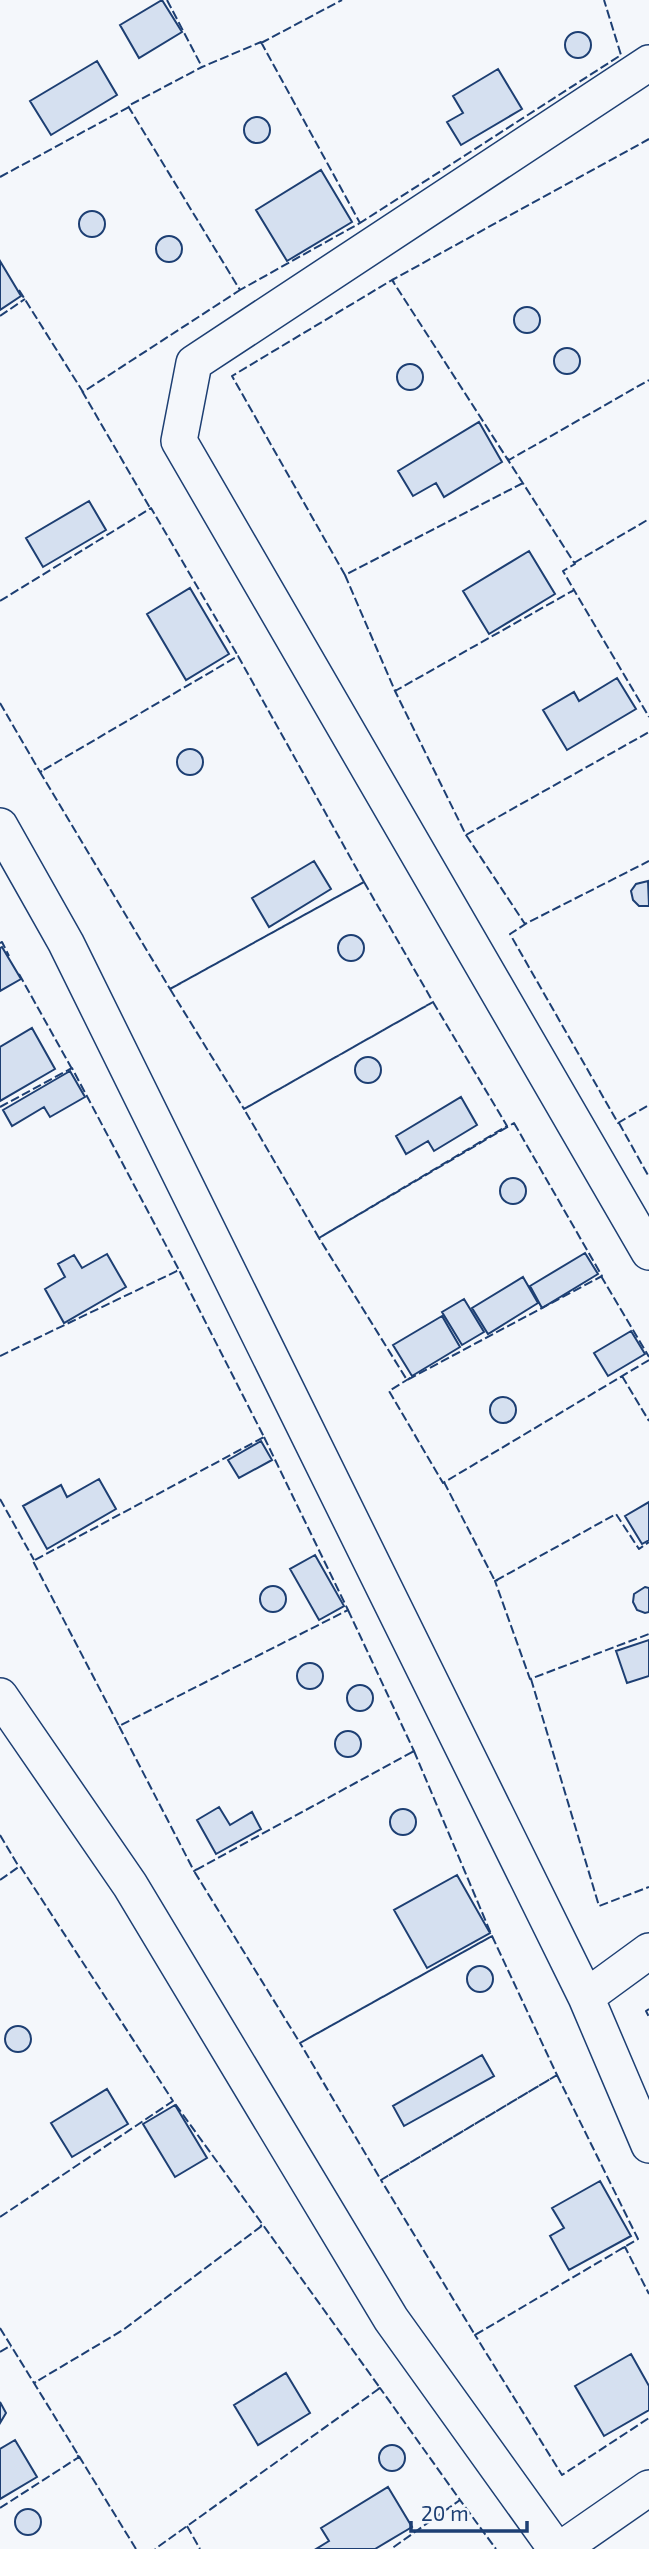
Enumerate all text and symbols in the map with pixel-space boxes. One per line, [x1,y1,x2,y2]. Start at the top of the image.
scale bar [411,2490,526,2534]
text: 20 m [421,2500,469,2525]

